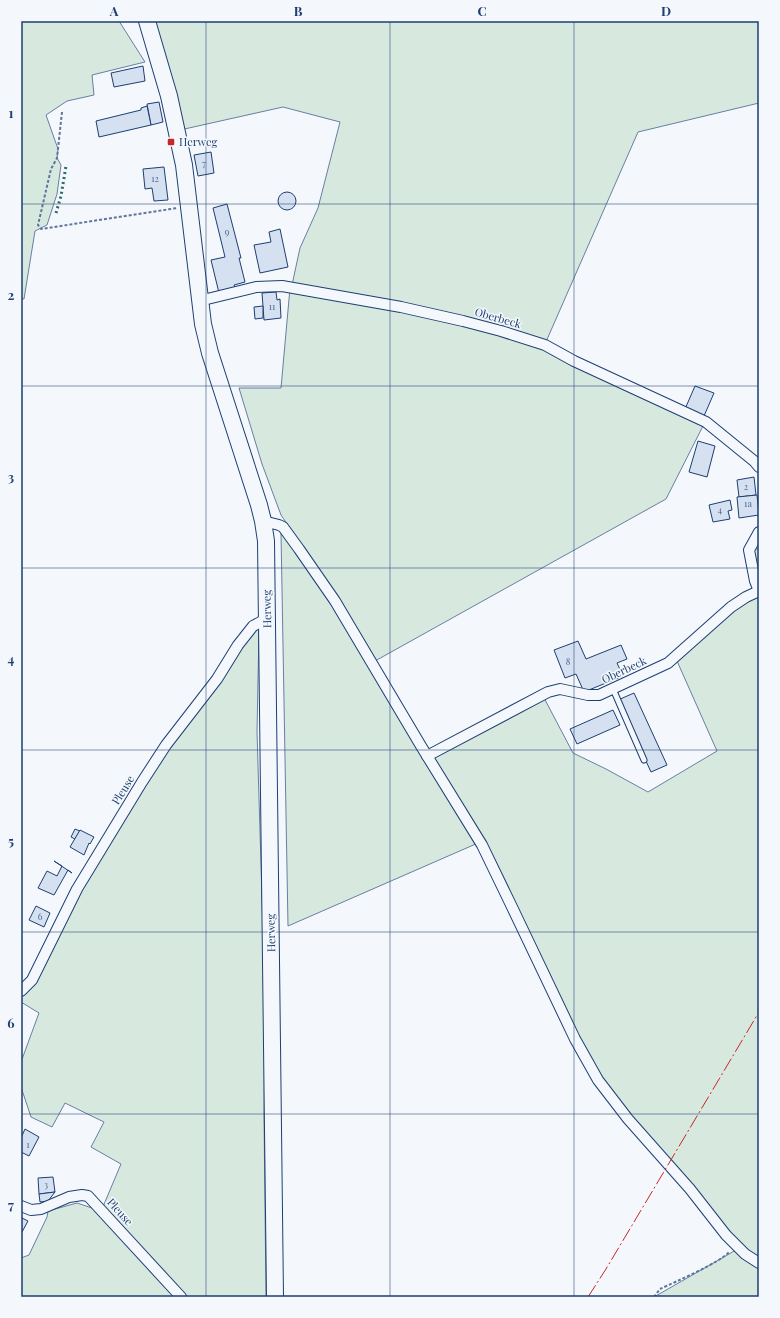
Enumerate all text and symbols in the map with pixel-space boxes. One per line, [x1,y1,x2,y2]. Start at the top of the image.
text: A [109,2,119,19]
text: B [294,2,303,19]
text: C [477,2,487,19]
text: D [661,2,671,19]
text: 1 [9,104,14,121]
place label: Herweg [179,134,218,149]
marker: Herweg [166,137,176,147]
house number: 7 [202,157,206,169]
house number: 12 [151,172,159,184]
house number: 9 [225,225,230,237]
text: 2 [8,286,15,303]
house number: 11 [269,300,276,312]
street label: Oberbeck [473,304,523,331]
text: 3 [8,468,14,485]
house number: 2 [744,480,748,492]
house number: 1a [744,497,752,509]
house number: 4 [718,503,723,515]
street label: Herweg [259,590,274,628]
text: 4 [8,650,15,667]
street label: Oberbeck [599,653,649,686]
house number: 8 [566,655,571,667]
street label: Pleuse [108,772,138,807]
text: 5 [8,832,14,849]
house number: 6 [38,910,43,922]
street label: Herweg [263,914,278,952]
text: 6 [7,1014,15,1031]
house number: 1 [26,1138,30,1150]
house number: 3 [44,1178,48,1190]
street label: Pleuse [104,1195,137,1229]
text: 7 [8,1196,14,1213]

